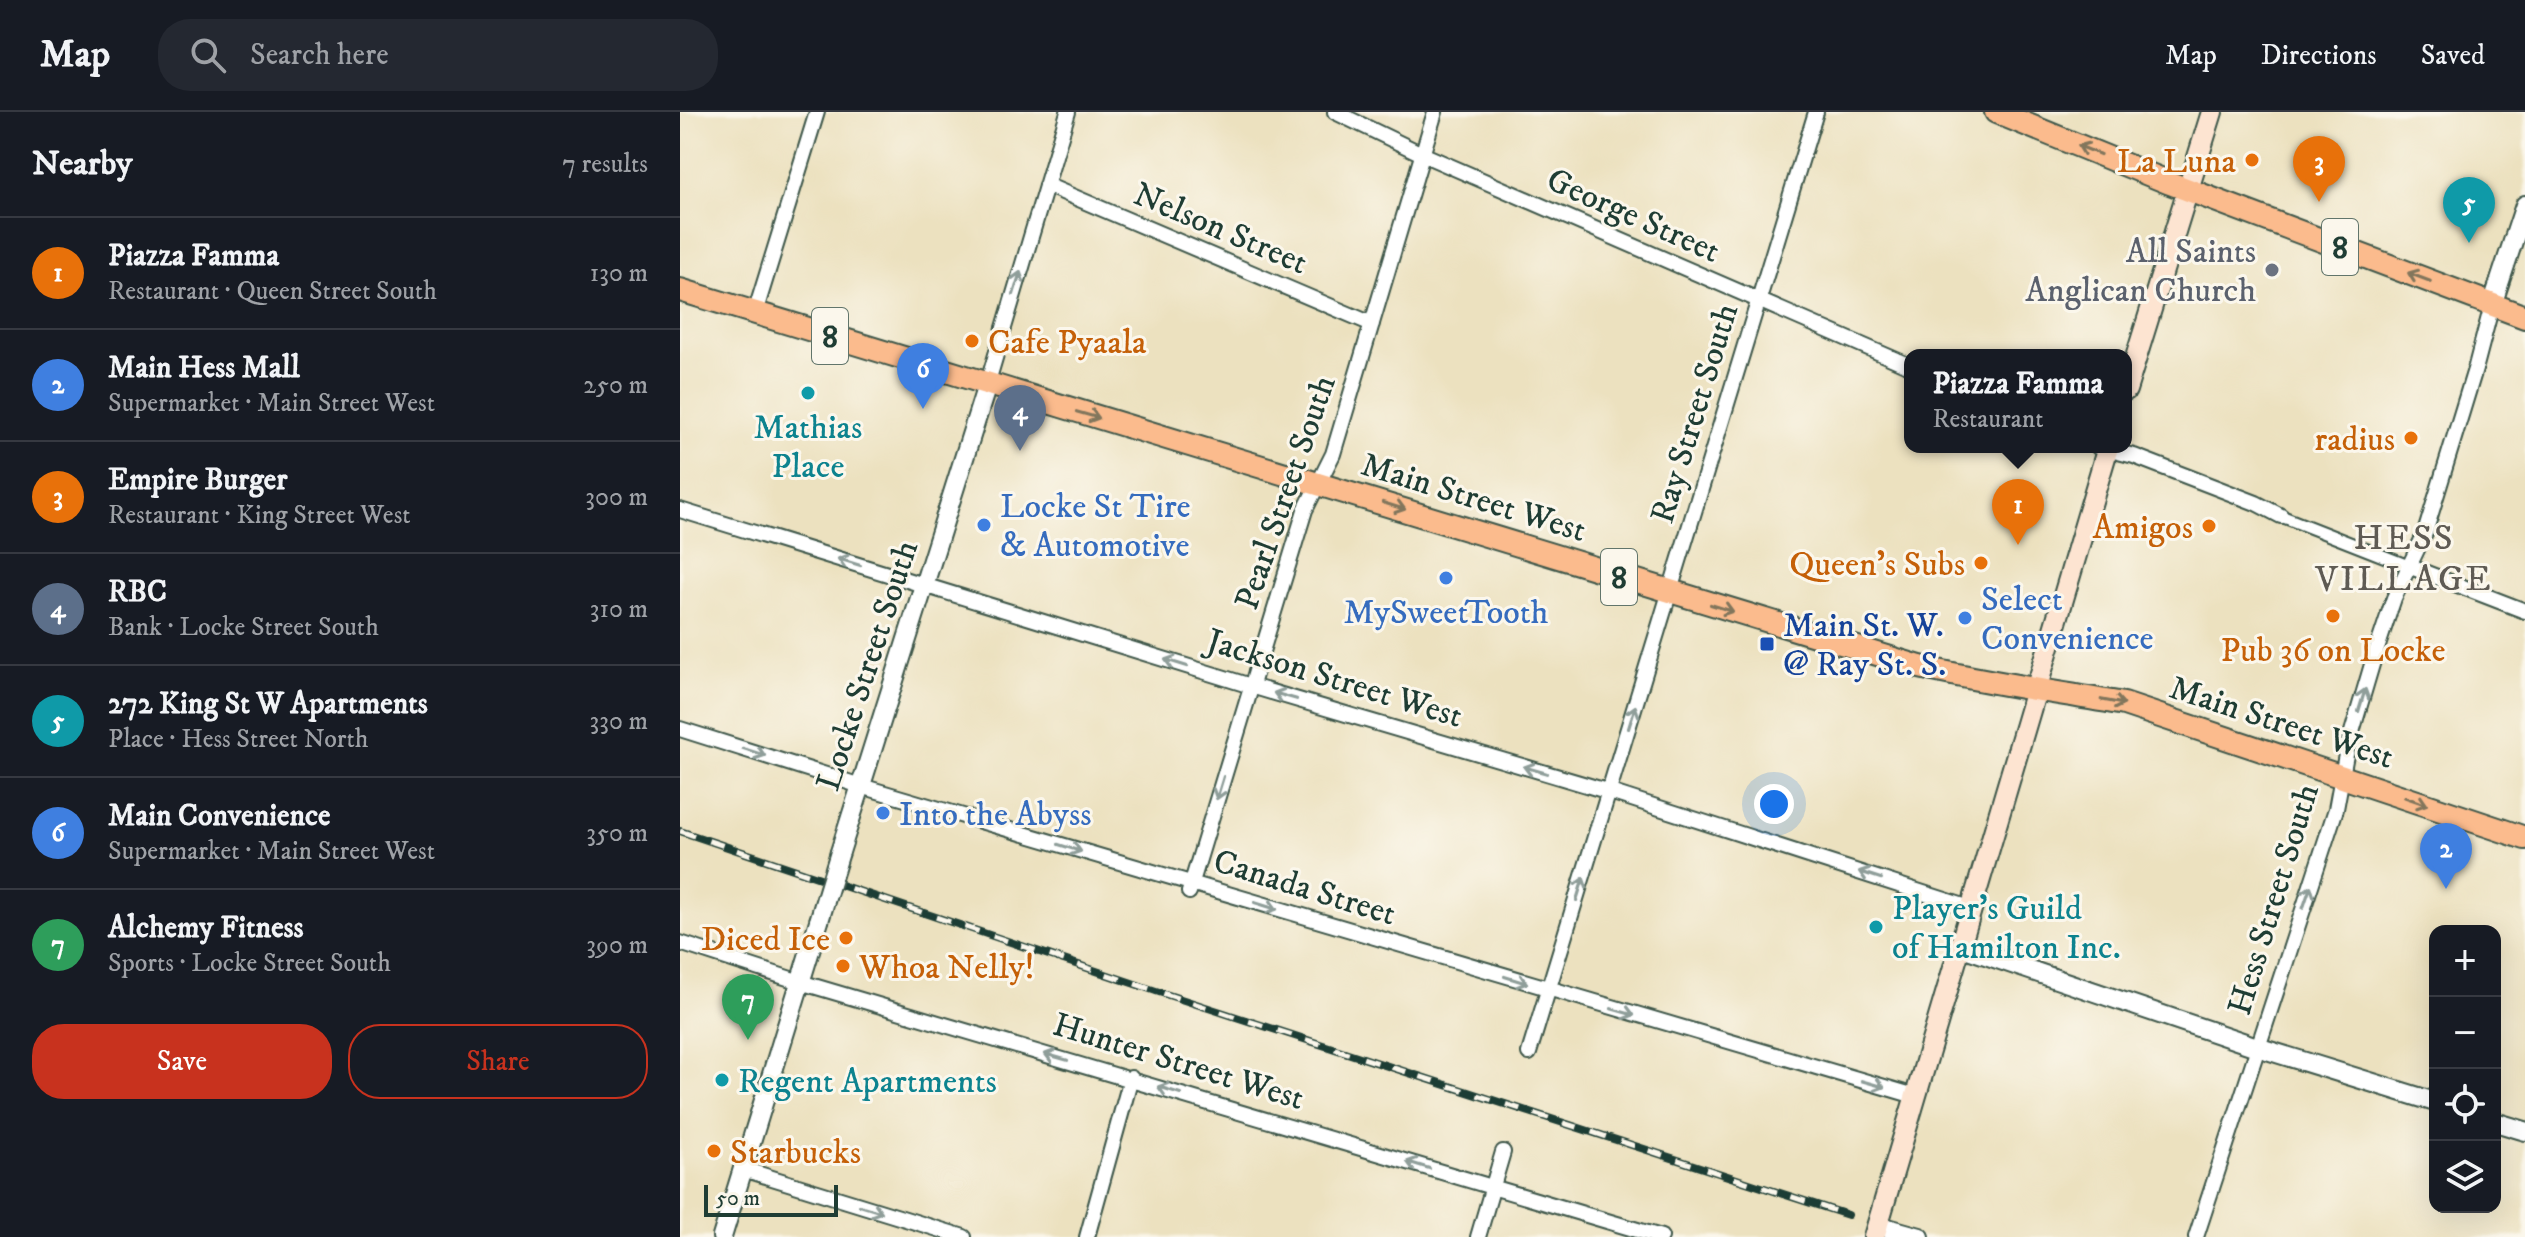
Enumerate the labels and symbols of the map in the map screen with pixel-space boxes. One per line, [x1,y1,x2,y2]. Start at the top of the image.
pin: 3 [2293,136,2345,202]
place label: La Luna [2117,141,2237,183]
one-way arrow [2077,142,2102,156]
marker: La Luna [2243,151,2261,169]
street label: George Street [1540,159,1726,273]
street label: Nelson Street [1127,173,1314,284]
pin: 5 [2443,177,2495,243]
road number: 8 [2322,219,2358,275]
place label: All Saints Anglican Church [2025,231,2256,312]
marker: All Saints Anglican Church [2263,261,2281,279]
one-way arrow [2407,269,2432,283]
one-way arrow [1010,271,1025,297]
street label: Ray Street South [1642,299,1748,529]
road number: 8 [812,308,848,364]
place label: Cafe Pyaala [988,322,1147,364]
marker: Cafe Pyaala [963,332,981,350]
pin: 6 [897,343,949,409]
street label: Pearl Street South [1226,370,1346,615]
marker: Mathias Place [799,384,817,402]
pin: 4 [994,385,1046,451]
place label: Mathias Place [754,407,862,488]
one-way arrow [1075,408,1101,423]
place label: radius [2314,419,2395,461]
marker: radius [2402,429,2420,447]
street label: Main Street West [1356,444,1591,552]
pin: 1 [1992,479,2044,545]
place label: Locke St Tire & Automotive [1000,486,1191,567]
one-way arrow [1380,499,1406,514]
place label: Amigos [2093,507,2193,549]
marker: Locke St Tire & Automotive [975,516,993,534]
district label: HESS VILLAGE [2314,516,2493,602]
marker: Amigos [2200,517,2218,535]
street label: Locke Street South [808,535,928,796]
place label: Queen's Subs [1789,544,1965,586]
road number: 8 [1601,549,1637,605]
one-way arrow [837,554,863,569]
marker: Queen's Subs [1972,554,1990,572]
marker: MySweetTooth [1437,569,1455,587]
place label: Select Convenience [1981,579,2154,660]
place label: MySweetTooth [1344,592,1549,634]
one-way arrow [1709,601,1735,616]
place label: Main St. W. @ Ray St. S. [1783,605,1946,686]
marker: Pub 36 on Locke [2324,607,2342,625]
marker: Select Convenience [1956,609,1974,627]
street label: Jackson Street West [1199,619,1468,738]
place label: Pub 36 on Locke [2221,630,2445,672]
marker: Main St. W. @ Ray St. S. [1758,635,1776,653]
one-way arrow [1164,655,1190,670]
street label: Main Street West [2164,667,2399,779]
one-way arrow [1273,688,1299,703]
one-way arrow [2355,688,2370,714]
one-way arrow [2099,696,2125,711]
one-way arrow [1625,705,1640,731]
one-way arrow [741,745,767,760]
one-way arrow [1522,762,1548,777]
one-way arrow [1212,774,1227,800]
street label: Hess Street South [2219,779,2329,1020]
your location [1754,784,1794,824]
place label: Into the Abyss [899,794,1092,836]
one-way arrow [2403,794,2428,809]
marker: Into the Abyss [874,804,892,822]
pin: 2 [2420,823,2472,889]
street label: Canada Street [1208,840,1401,936]
one-way arrow [1056,841,1082,856]
one-way arrow [1857,867,1882,882]
one-way arrow [1573,876,1588,902]
one-way arrow [2300,884,2315,909]
place label: Player's Guild of Hamilton Inc. [1892,888,2121,969]
one-way arrow [1253,899,1279,914]
marker: Player's Guild of Hamilton Inc. [1867,918,1885,936]
place label: Diced Ice [701,919,830,961]
marker: Diced Ice [837,929,855,947]
place label: Whoa Nelly! [858,947,1034,989]
marker: Whoa Nelly! [834,957,852,975]
one-way arrow [1502,973,1528,988]
pin: 7 [722,974,774,1040]
street label: Hunter Street West [1048,1004,1309,1120]
one-way arrow [1610,1005,1636,1020]
one-way arrow [1043,1049,1069,1064]
place label: Regent Apartments [738,1061,997,1103]
marker: Regent Apartments [713,1071,731,1089]
one-way arrow [1860,1077,1886,1092]
one-way arrow [1157,1082,1183,1097]
place label: Starbucks [730,1132,861,1174]
marker: Starbucks [705,1142,723,1160]
one-way arrow [1406,1157,1432,1172]
scale bar [704,1181,838,1217]
one-way arrow [857,1202,883,1217]

